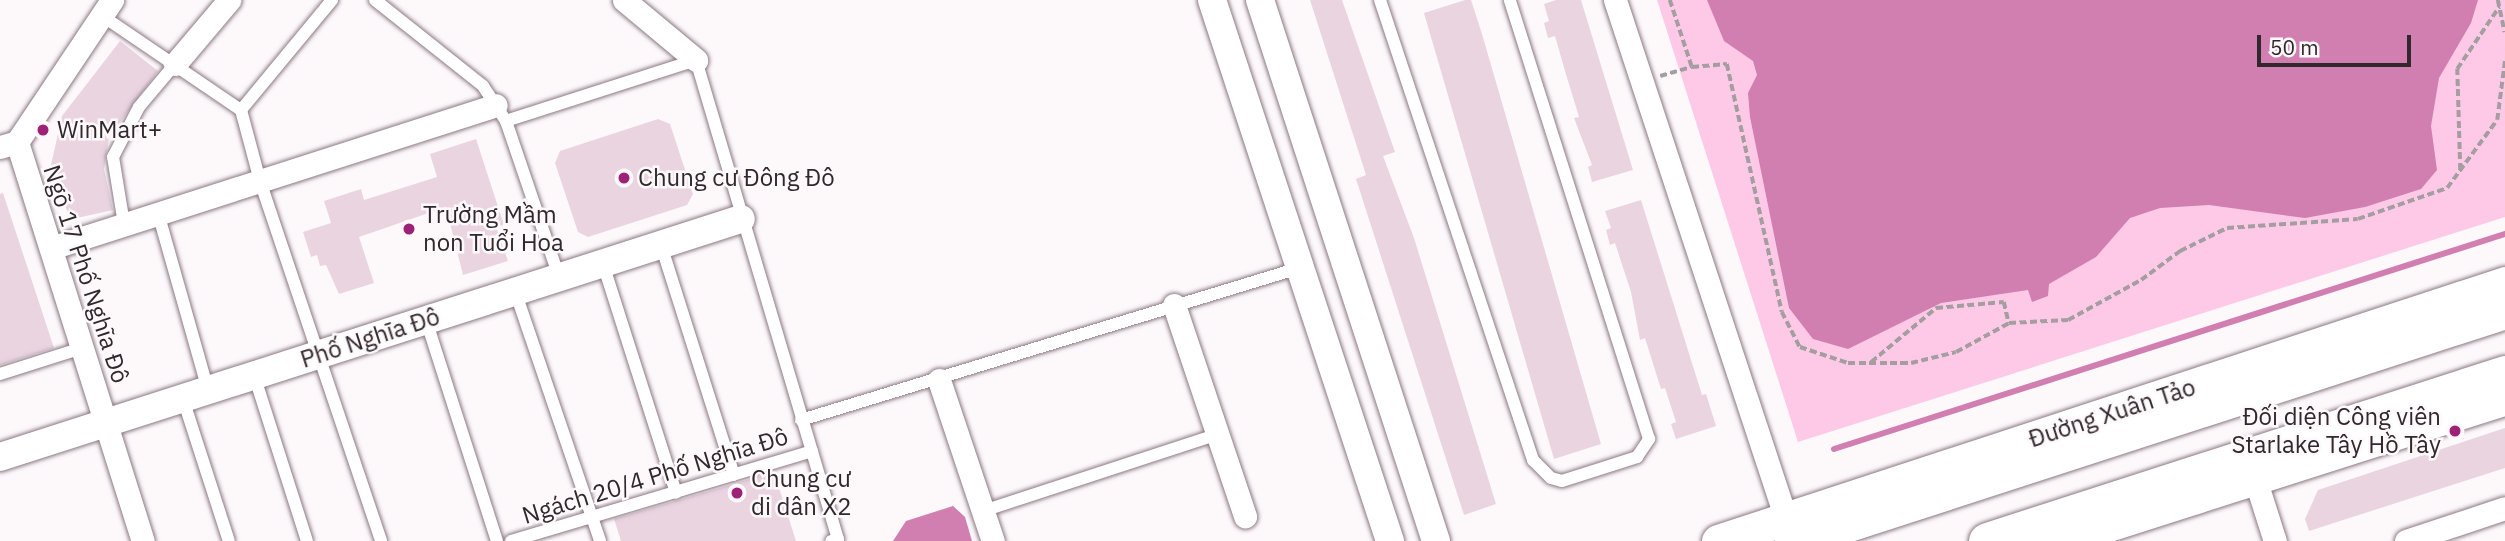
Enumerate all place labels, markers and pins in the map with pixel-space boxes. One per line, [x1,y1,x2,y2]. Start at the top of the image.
place label: WinMart+ [57,116,162,144]
marker: WinMart+ [35,122,51,138]
place label: Chung cư Đông Đô [638,164,835,192]
marker: Chung cư Đông Đô [616,170,632,186]
place label: Trường Mầm non Tuổi Hoa [423,201,564,257]
marker: Trường Mầm non Tuổi Hoa [401,221,417,237]
place label: Đối diện Công viên Starlake Tây Hồ Tây [2231,403,2441,459]
marker: Đối diện Công viên Starlake Tây Hồ Tây [2447,423,2463,439]
place label: Chung cư di dân X2 [751,465,852,521]
marker: Chung cư di dân X2 [729,485,745,501]

